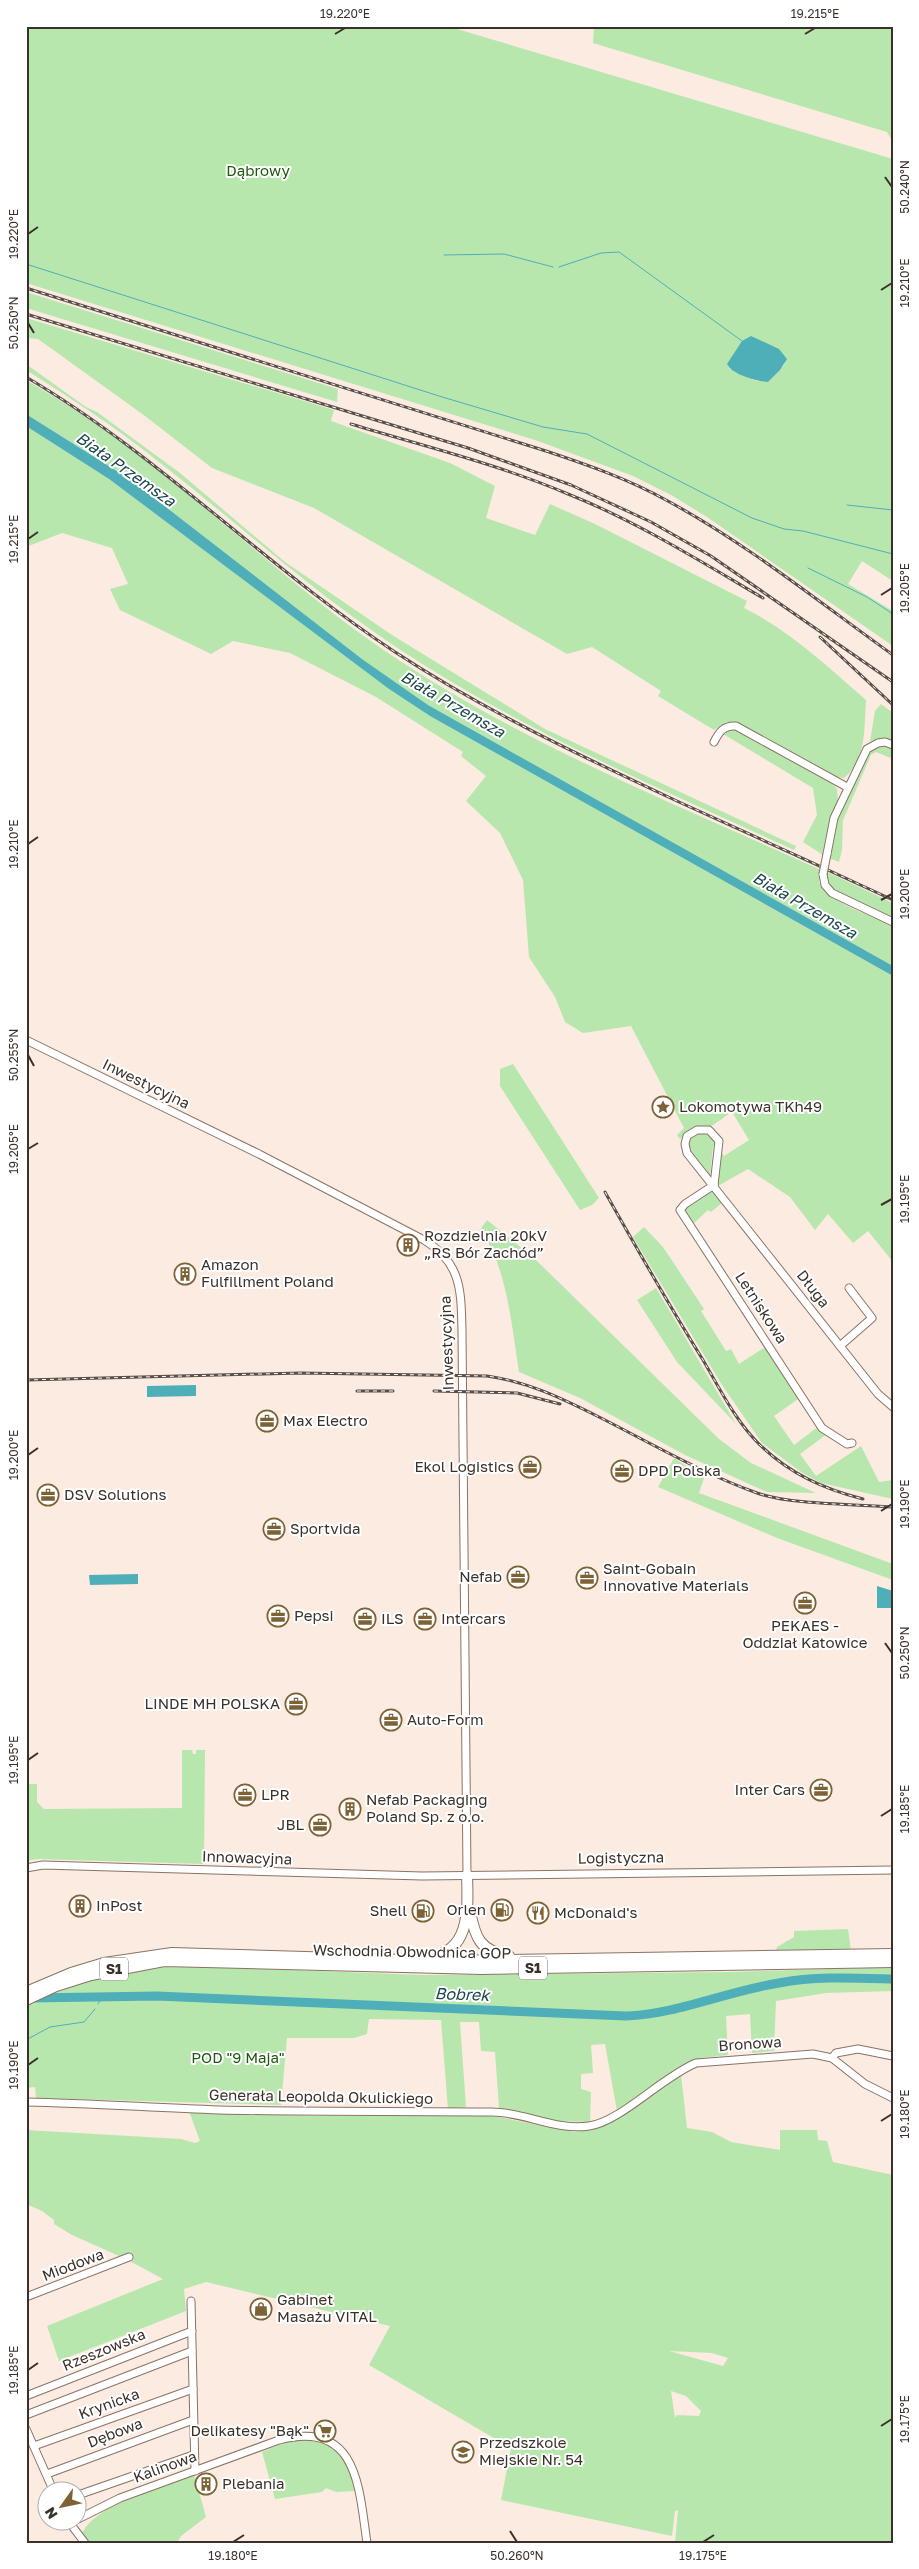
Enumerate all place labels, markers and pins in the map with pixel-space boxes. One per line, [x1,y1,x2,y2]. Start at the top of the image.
place icon: Lokomotywa TKh49 [651,1095,675,1119]
place label: Lokomotywa TKh49 [679,1097,822,1115]
place label: Rozdzielnia 20kV „RS Bór Zachód” [424,1226,547,1261]
building icon: Rozdzielnia 20kV „RS Bór Zachód” [396,1233,420,1257]
place label: Amazon Fulfillment Poland [201,1255,334,1290]
building icon: Amazon Fulfillment Poland [173,1262,197,1286]
office icon: Max Electro [255,1409,279,1433]
place label: Max Electro [283,1411,368,1429]
office icon: Ekol Logistics [518,1455,542,1479]
place label: Ekol Logistics [414,1457,514,1475]
office icon: DPD Polska [610,1459,634,1483]
place label: DPD Polska [638,1461,721,1479]
office icon: DSV Solutions [36,1483,60,1507]
place label: DSV Solutions [64,1485,166,1503]
office icon: Sportvida [262,1517,286,1541]
place label: Sportvida [290,1519,360,1537]
place label: Saint-Gobain Innovative Materials [603,1559,749,1594]
office icon: Nefab [506,1565,530,1589]
office icon: Saint-Gobain Innovative Materials [575,1566,599,1590]
place label: Nefab [459,1567,502,1585]
office icon: PEKAES - Oddział Katowice [793,1591,817,1615]
office icon: Pepsi [266,1604,290,1628]
place label: Pepsi [294,1606,334,1624]
office icon: ILS [353,1607,377,1631]
office icon: Intercars [413,1607,437,1631]
place label: ILS [381,1609,404,1627]
place label: Intercars [441,1609,506,1627]
place label: PEKAES - Oddział Katowice [743,1616,868,1651]
office icon: LINDE MH POLSKA [284,1692,308,1716]
place label: LINDE MH POLSKA [144,1694,280,1712]
office icon: Auto-Form [379,1708,403,1732]
place label: Auto-Form [407,1710,483,1728]
office icon: Inter Cars [809,1778,833,1802]
place label: Inter Cars [734,1780,805,1798]
office icon: LPR [233,1783,257,1807]
place label: LPR [261,1785,290,1803]
place label: Nefab Packaging Poland Sp. z o.o. [366,1790,487,1825]
building icon: Nefab Packaging Poland Sp. z o.o. [338,1797,362,1821]
office icon: JBL [308,1813,332,1837]
place label: JBL [277,1815,304,1833]
building icon: InPost [68,1894,92,1918]
place label: InPost [96,1896,143,1914]
fuel station icon: Orlen [490,1898,514,1922]
fuel station icon: Shell [411,1899,435,1923]
place label: Orlen [446,1900,486,1918]
place label: Shell [370,1901,407,1919]
restaurant icon: McDonald's [526,1901,550,1925]
place label: McDonald's [554,1903,637,1921]
place label: Gabinet Masażu VITAL [277,2290,377,2325]
shop icon: Gabinet Masażu VITAL [249,2297,273,2321]
supermarket icon: Delikatesy "Bąk" [313,2419,337,2443]
place label: Delikatesy "Bąk" [191,2421,309,2439]
place label: Przedszkole Miejskie Nr. 54 [479,2433,583,2468]
school or university icon: Przedszkole Miejskie Nr. 54 [451,2440,475,2464]
building icon: Plebania [194,2472,218,2496]
place label: Plebania [222,2474,285,2492]

